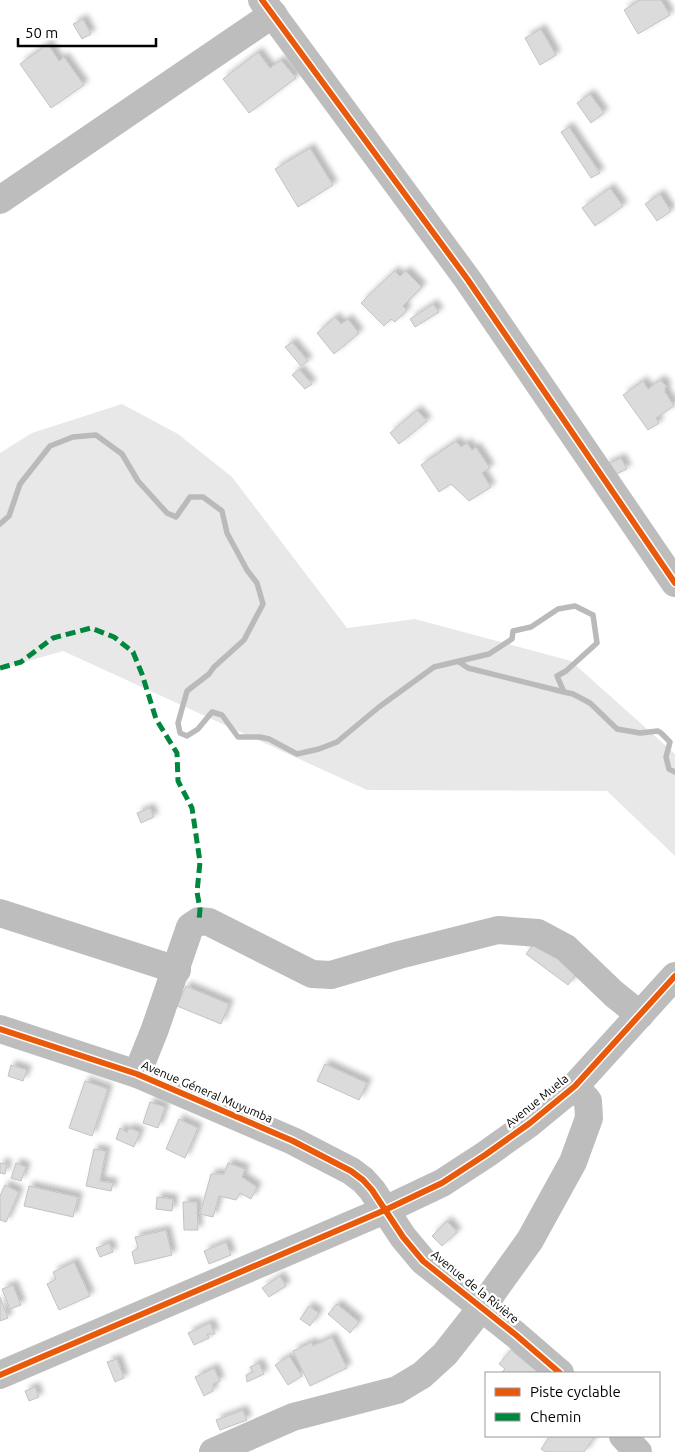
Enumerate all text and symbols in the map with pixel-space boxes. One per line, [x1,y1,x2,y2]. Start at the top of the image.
scale bar [18,15,155,47]
text: 50 m [25,24,58,41]
street label: Avenue Géneral Muyumba [140,1058,275,1125]
street label: Avenue Muela [503,1072,570,1130]
street label: Avenue de la Rivière [429,1247,522,1326]
legend [485,1372,660,1437]
text: Piste cyclable [530,1383,621,1400]
text: Chemin [530,1408,581,1425]

